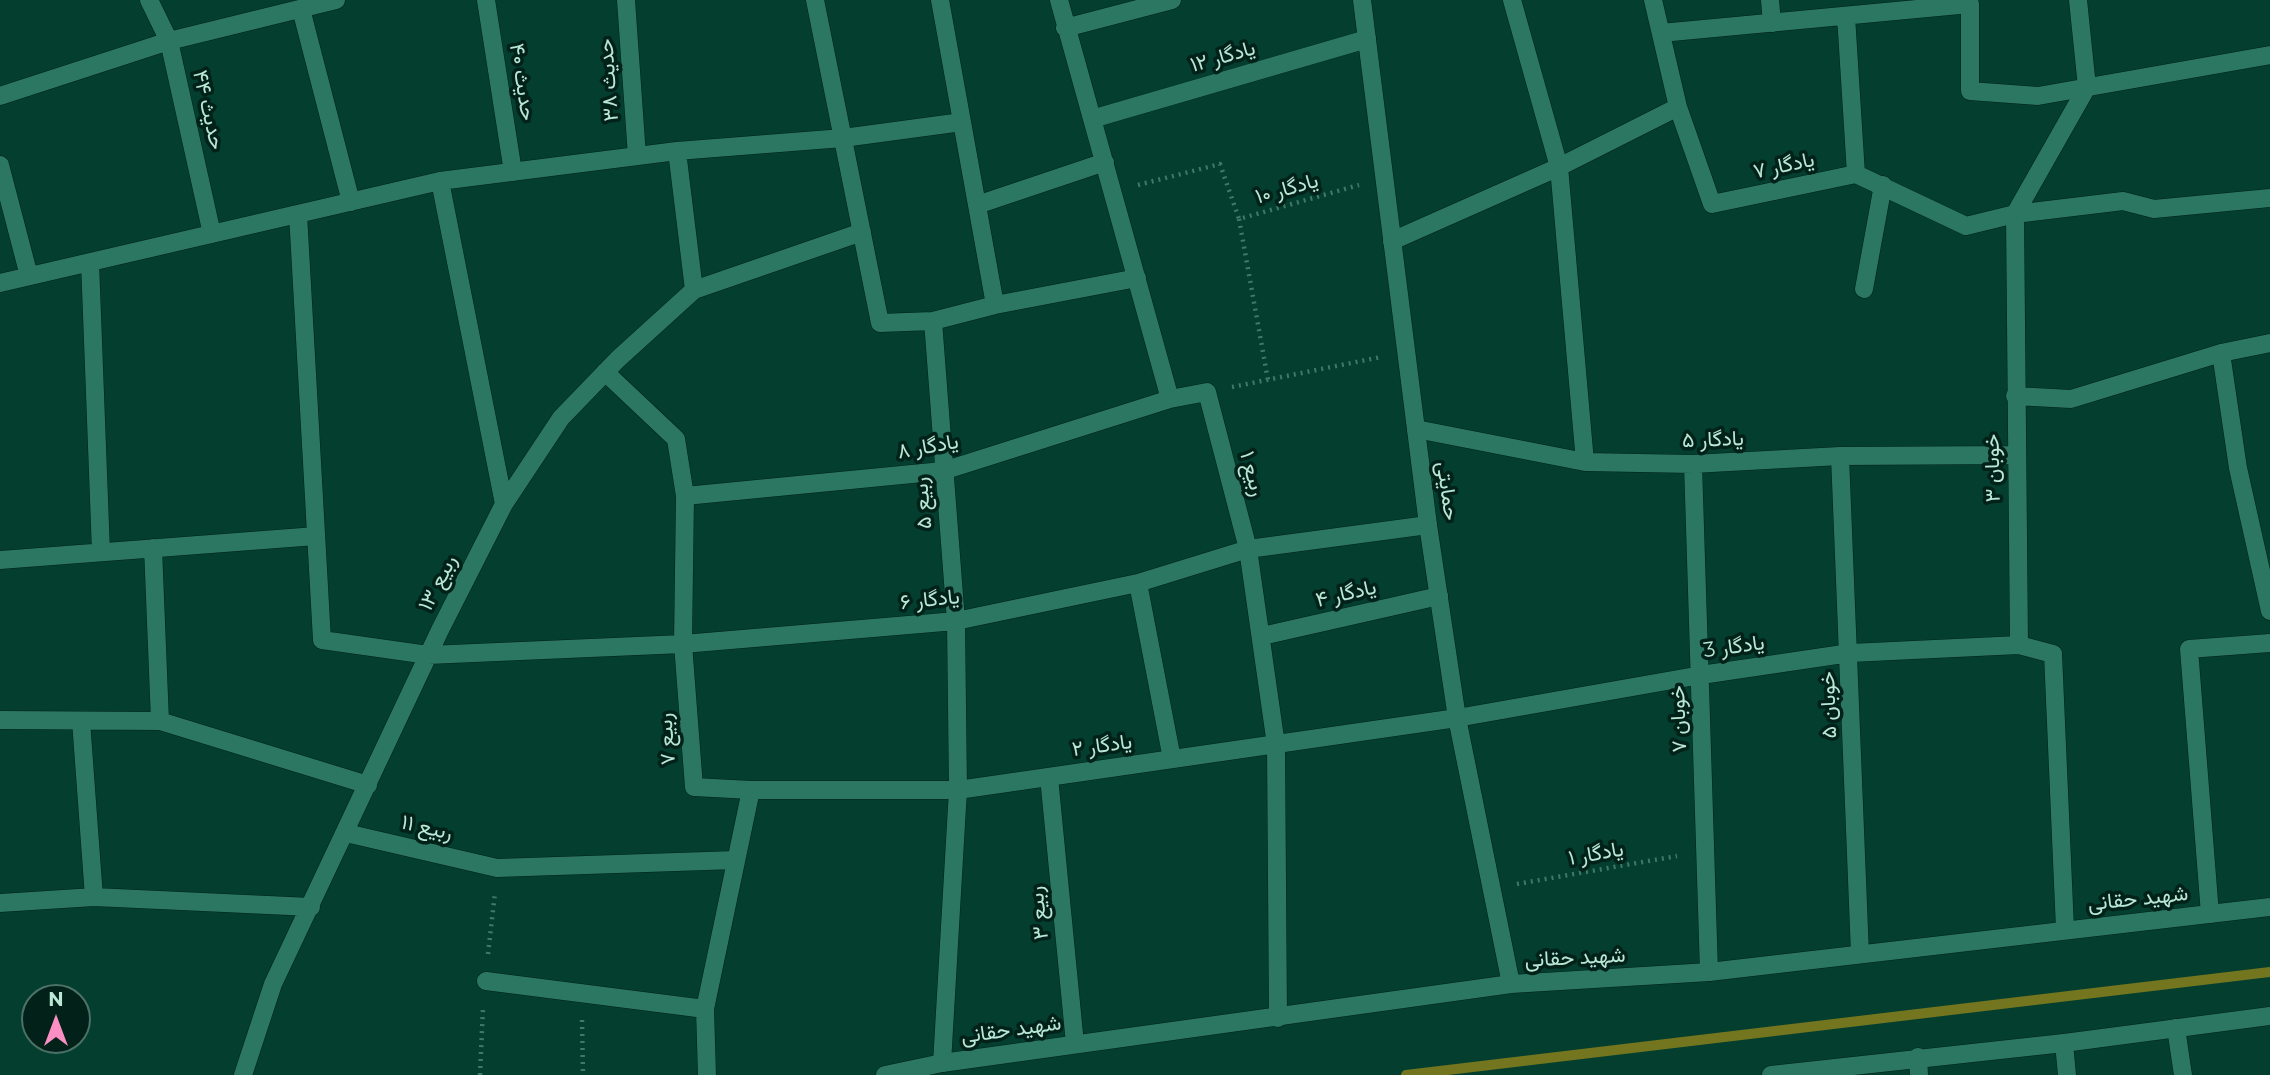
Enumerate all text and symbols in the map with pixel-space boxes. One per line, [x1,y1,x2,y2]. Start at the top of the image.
street label: یادگار ۱۲ [1188,36,1258,78]
street label: حدیث ۳۸ [594,38,624,122]
street label: حدیث ۴۰ [503,42,541,122]
street label: حدیث ۴۴ [187,68,229,152]
street label: یادگار ۷ [1751,147,1817,185]
street label: یادگار ۱۰ [1253,168,1321,210]
street label: یادگار ۵ [1682,426,1744,454]
street label: یادگار ۸ [895,429,961,465]
street label: خوبان ۳ [1980,433,2006,503]
street label: ربیع ۱ [1234,449,1270,499]
street label: حمایتی [1430,460,1464,522]
street label: ربیع ۵ [908,476,938,530]
street label: ربیع ۱۳ [413,551,463,615]
street label: یادگار ۴ [1313,575,1379,613]
street label: یادگار ۶ [899,584,961,616]
street label: یادگار 3 [1702,630,1766,664]
street label: خوبان ۵ [1815,671,1843,739]
street label: خوبان ۷ [1665,685,1693,753]
street label: ربیع ۷ [653,712,681,766]
street label: یادگار ۲ [1070,729,1134,763]
street label: ربیع ۱۱ [399,810,455,846]
street label: یادگار ۱ [1567,837,1625,871]
street label: شهید حقانی [2086,881,2190,917]
street label: ربیع ۳ [1024,885,1054,941]
street label: شهید حقانی [1524,943,1626,973]
north arrow [21,984,91,1054]
text: N [48,988,64,1011]
street label: شهید حقانی [959,1010,1063,1050]

